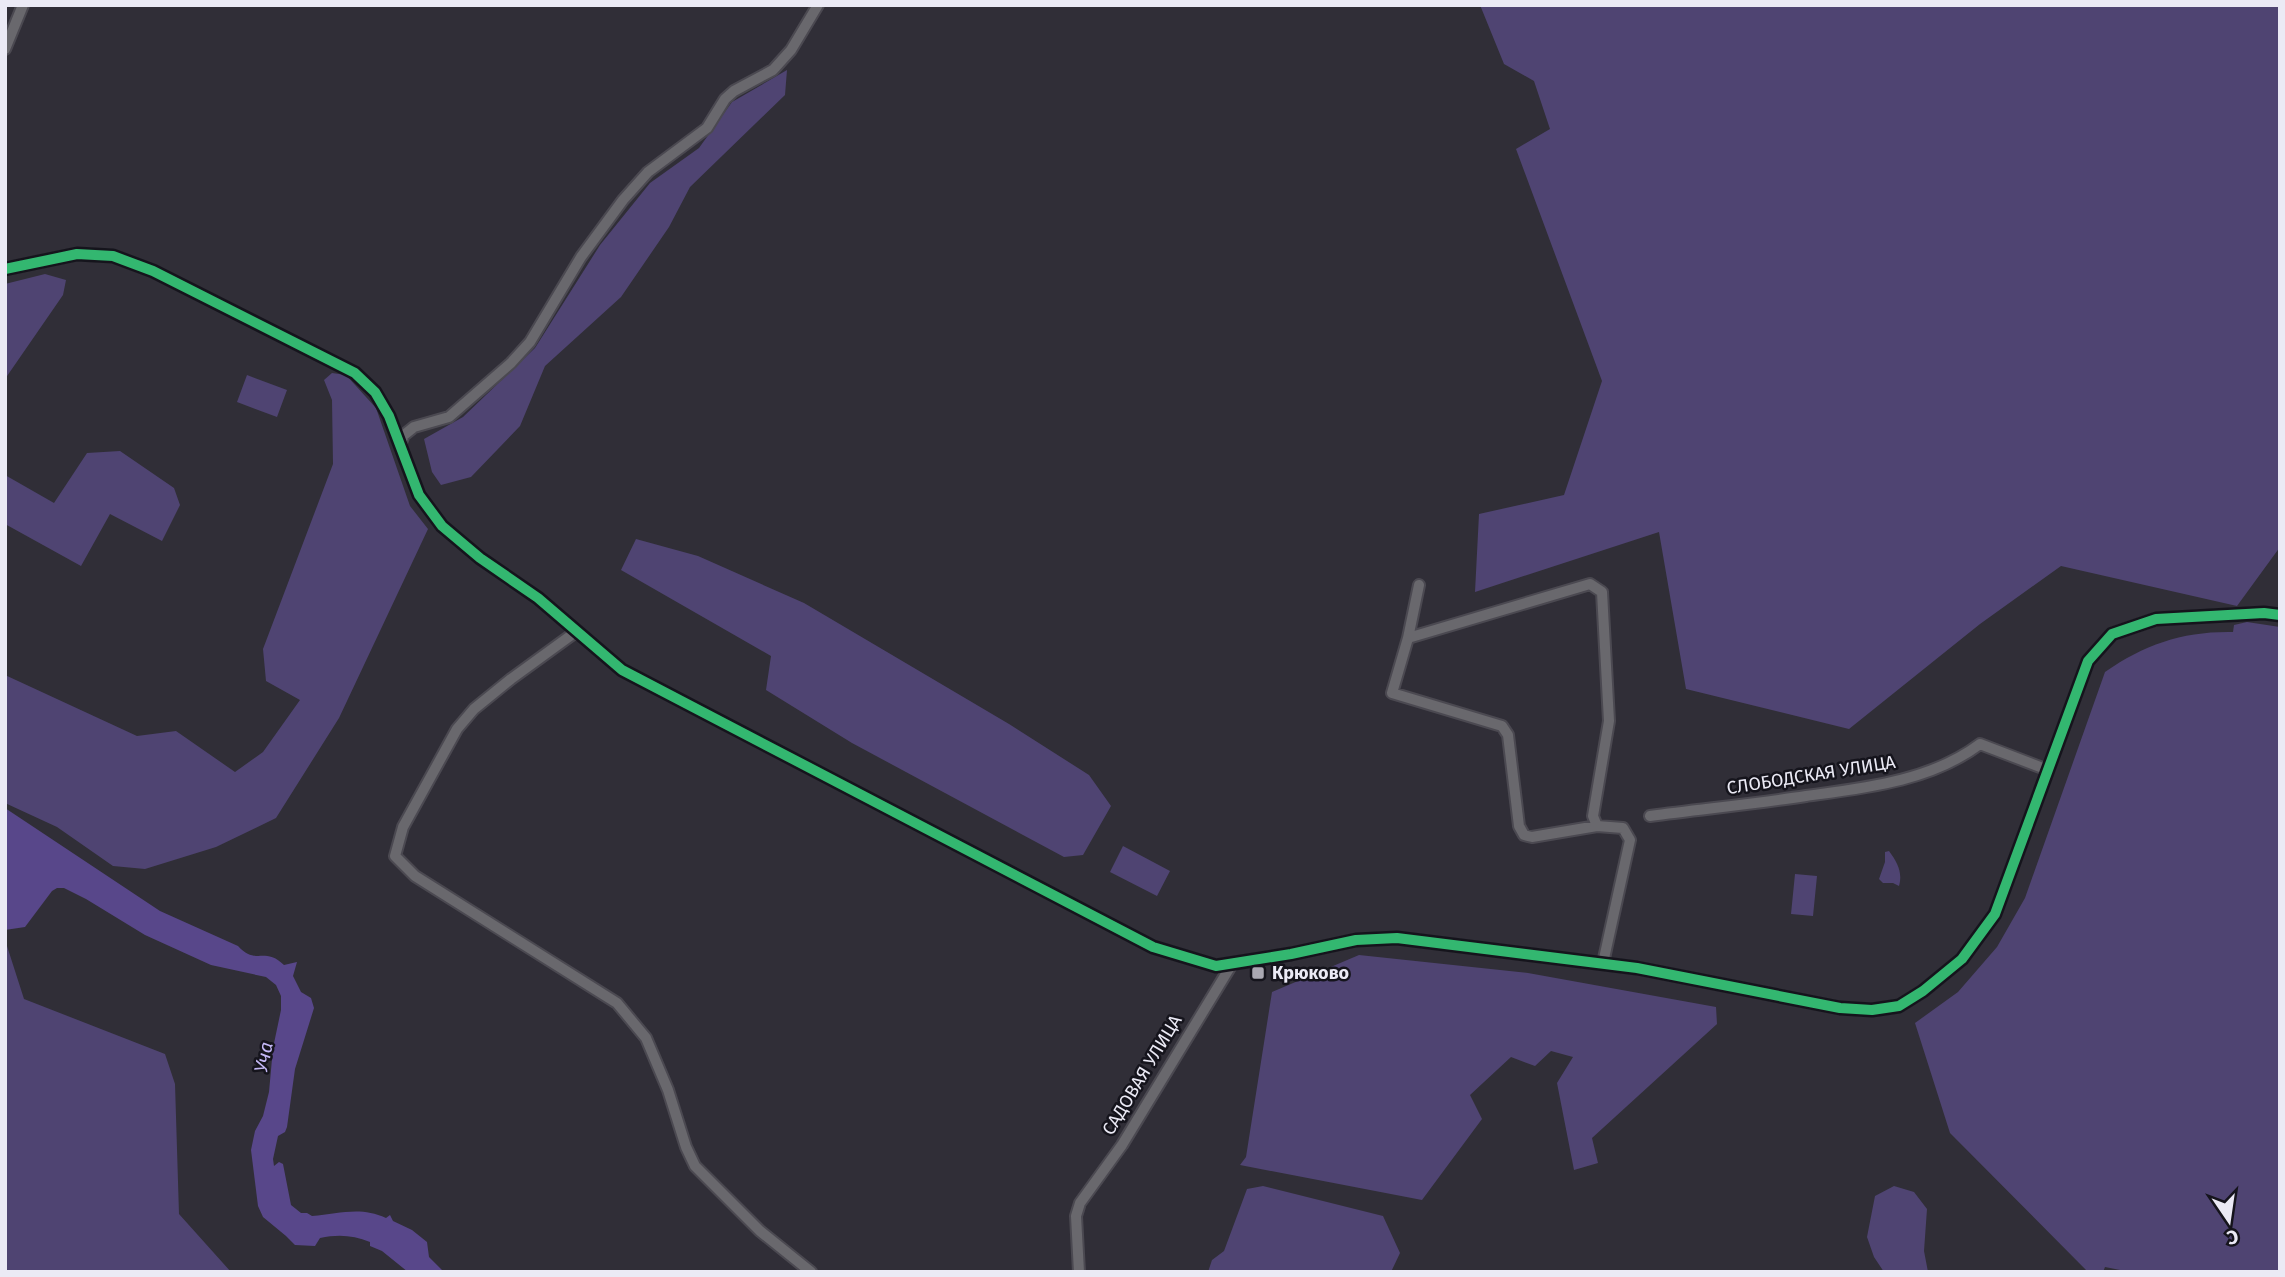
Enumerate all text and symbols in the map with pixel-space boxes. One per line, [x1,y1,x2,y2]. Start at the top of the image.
street label: СЛОБОДСКАЯ УЛИЦА [1725,751,1898,799]
place label: Крюково [1272,962,1349,984]
marker: Крюково [1250,965,1266,981]
street label: САДОВАЯ УЛИЦА [1097,1010,1187,1139]
water label: Уча [249,1040,278,1075]
north arrow [2194,1186,2264,1256]
text: С [2225,1225,2241,1250]

